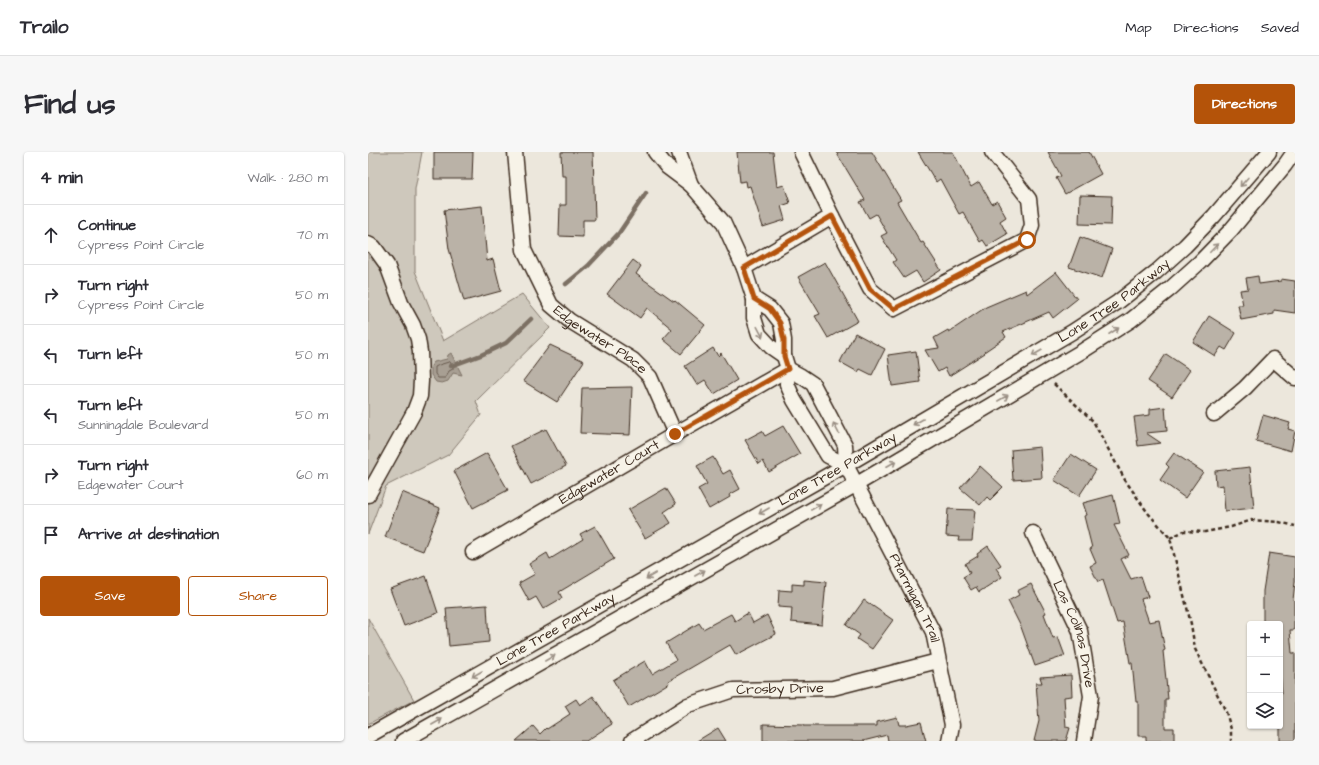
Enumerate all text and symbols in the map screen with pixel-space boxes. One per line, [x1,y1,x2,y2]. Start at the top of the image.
text: Trailo [20,14,69,41]
text: Map [1125,18,1152,38]
text: Directions [1174,18,1239,38]
text: Saved [1261,18,1299,38]
button: Directions [1194,84,1295,124]
text: Find us [24,85,115,124]
text: 4 min [40,166,83,190]
text: Walk · 280 m [247,169,328,187]
one-way arrow [1239,176,1248,187]
text: Continue [78,215,136,236]
icon: ahead [40,224,62,246]
text: 70 m [296,226,328,244]
route start [1018,231,1036,249]
text: Cypress Point Circle [78,236,204,254]
one-way arrow [1209,243,1219,253]
street label: Lone Tree Parkway [1054,254,1175,348]
text: Turn right [78,275,149,296]
icon: right [40,284,62,306]
text: 50 m [295,286,328,304]
text: Cypress Point Circle [78,296,204,314]
street label: Edgewater Place [549,301,652,379]
one-way arrow [757,326,764,338]
one-way arrow [1108,327,1119,335]
icon: left [40,344,62,366]
text: Turn left [78,344,142,365]
text: 50 m [295,346,328,364]
one-way arrow [1031,349,1043,357]
one-way arrow [997,393,1009,401]
text: Turn left [78,395,142,416]
icon: left [40,404,62,426]
text: 50 m [295,406,328,424]
text: Sunningdale Boulevard [78,416,208,434]
one-way arrow [912,419,924,427]
one-way arrow [832,422,840,434]
route end [666,425,684,443]
street label: Lone Tree Parkway [775,427,901,511]
street label: Edgewater Court [555,435,664,510]
text: Turn right [78,455,149,476]
one-way arrow [885,459,897,467]
icon: right [40,464,62,486]
text: 60 m [296,466,328,484]
text: Edgewater Court [78,476,183,494]
one-way arrow [810,502,822,510]
one-way arrow [758,508,770,516]
icon: arrive [40,524,62,546]
text: Arrive at destination [78,524,219,545]
street label: Ptarmigan Trail [884,550,945,644]
one-way arrow [694,568,706,576]
one-way arrow [645,572,657,580]
button: Save [40,576,180,616]
button: Share [188,576,328,616]
street label: Las Colinas Drive [1047,577,1100,690]
street label: Lone Tree Parkway [493,588,619,671]
map controls [1247,621,1283,729]
button: + [1247,621,1283,657]
one-way arrow [544,653,556,661]
button: − [1247,657,1283,693]
one-way arrow [471,671,483,679]
street label: Crosby Drive [736,678,824,700]
button: layers [1247,693,1283,729]
one-way arrow [431,717,443,725]

